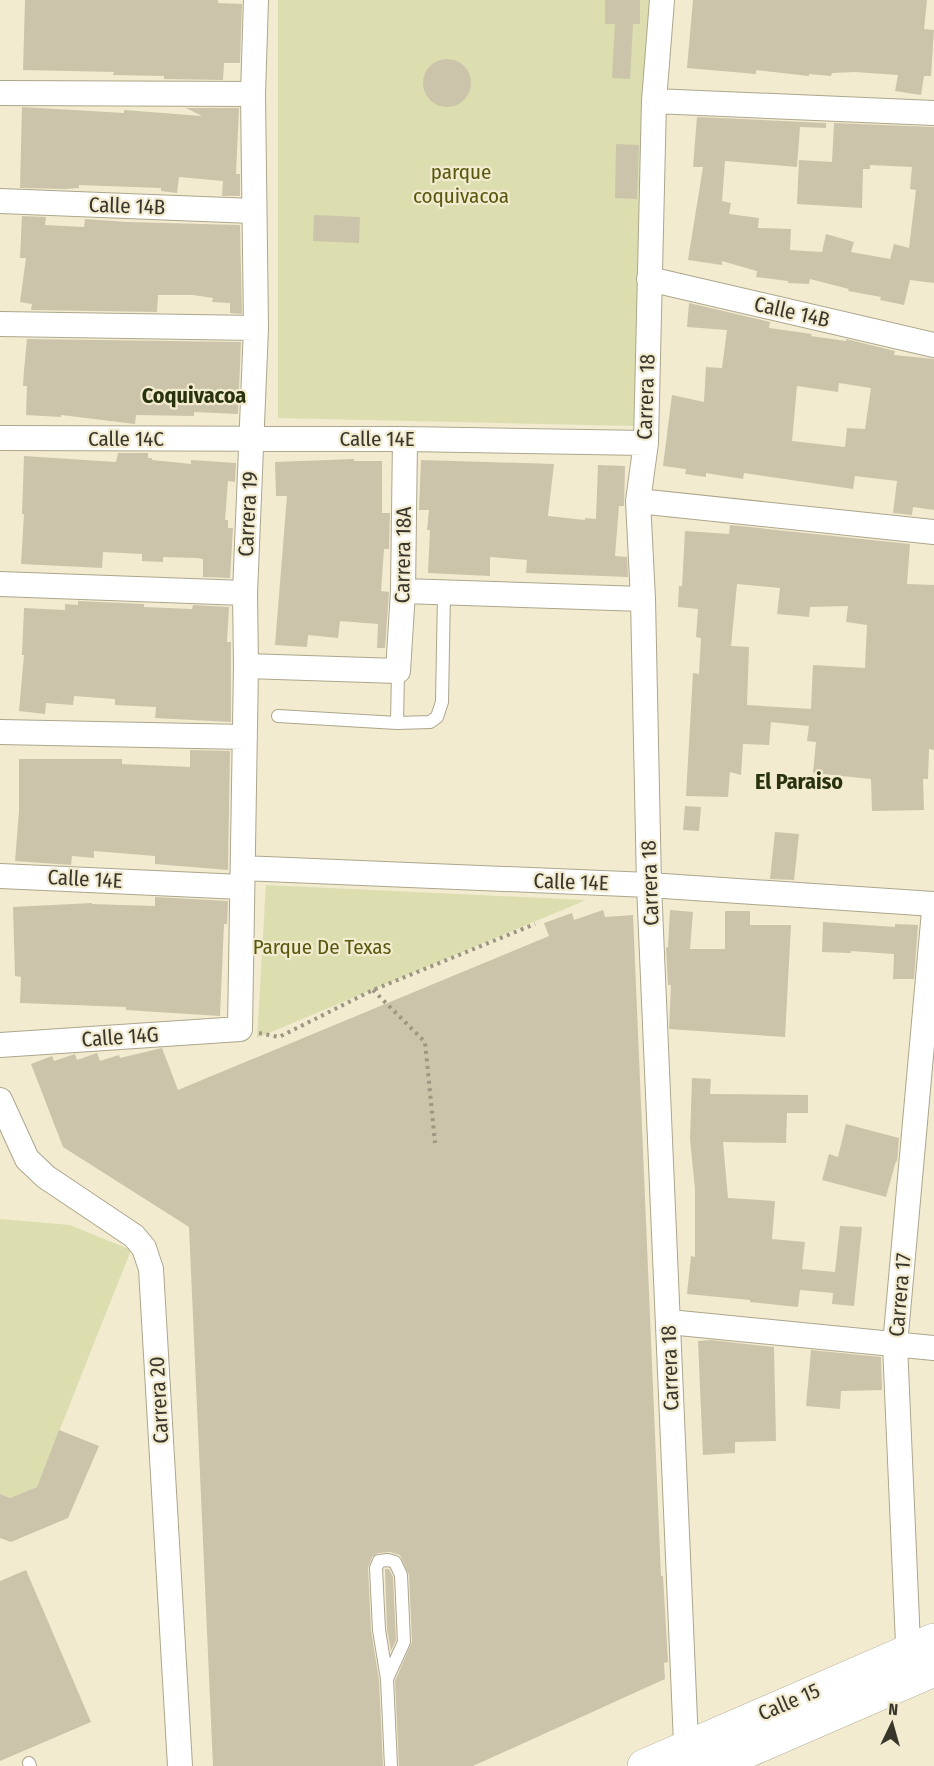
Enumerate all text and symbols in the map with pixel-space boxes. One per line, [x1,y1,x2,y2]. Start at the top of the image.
park label: parque coquivacoa [413,159,509,209]
street label: Calle 14B [88,192,166,220]
street label: Calle 14B [752,291,832,333]
street label: Carrera 18 [632,354,660,440]
district label: Coquivacoa [142,382,246,409]
street label: Calle 14C [88,426,164,452]
street label: Calle 14E [339,426,415,452]
street label: Carrera 19 [233,471,263,557]
street label: Carrera 18A [389,506,417,604]
district label: El Paraiso [755,768,843,795]
street label: Carrera 18 [636,840,664,926]
street label: Calle 14E [47,864,123,894]
street label: Calle 14E [533,868,609,896]
park label: Parque De Texas [253,934,391,960]
street label: Calle 14G [81,1021,159,1053]
street label: Carrera 17 [883,1252,917,1338]
street label: Carrera 18 [656,1325,684,1411]
street label: Carrera 20 [144,1356,174,1444]
street label: Calle 15 [754,1677,824,1727]
north arrow [862,1694,922,1754]
text: N [888,1700,899,1719]

